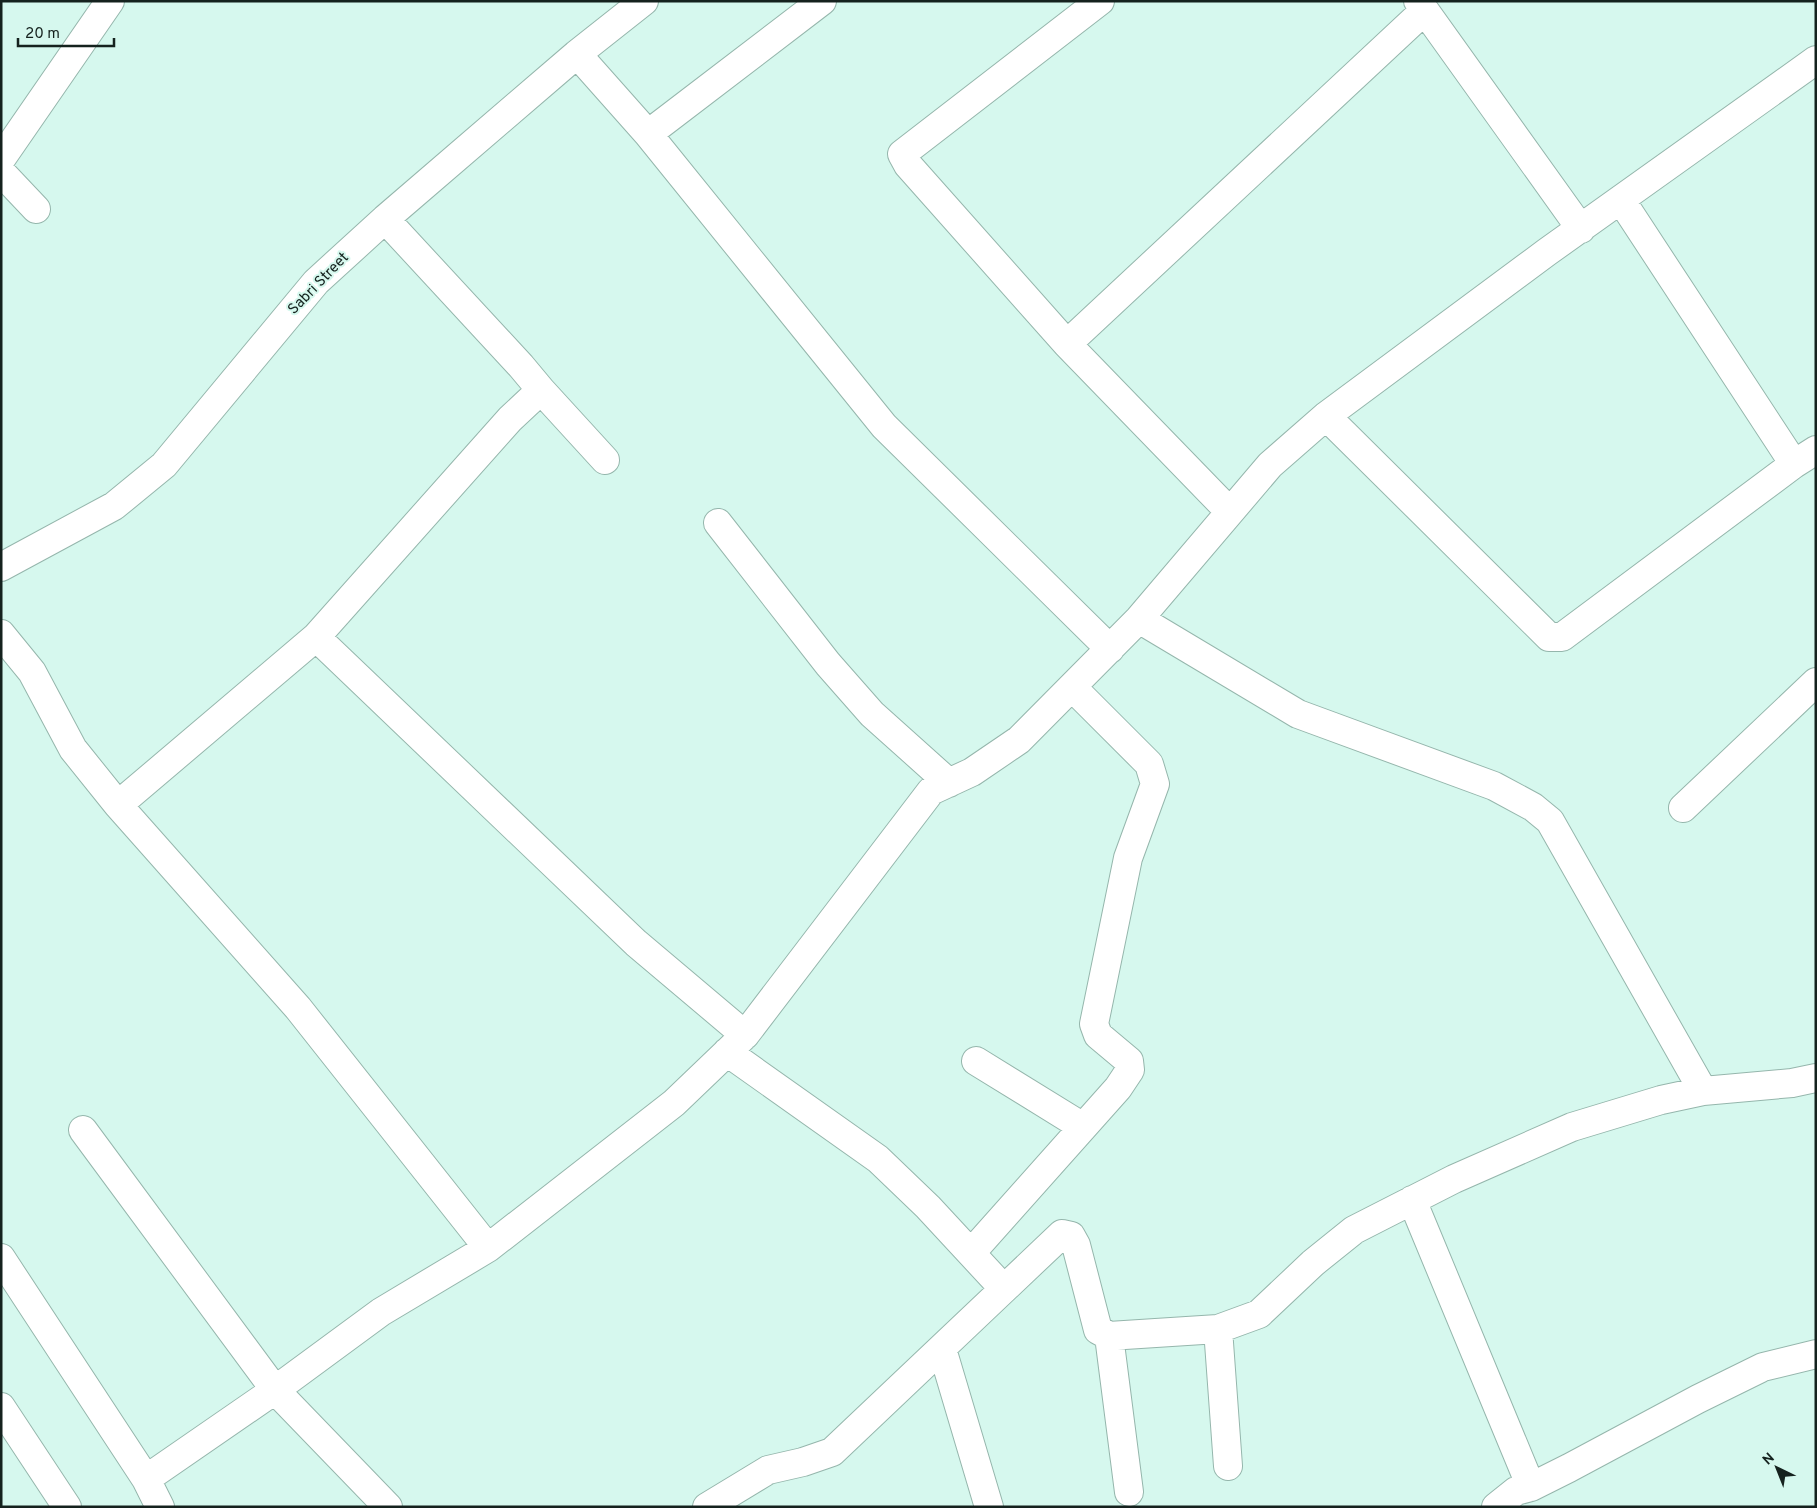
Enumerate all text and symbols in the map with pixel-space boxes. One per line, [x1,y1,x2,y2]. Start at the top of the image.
scale bar [18,15,114,47]
text: 20 m [25,25,60,44]
street label: Sabri Street [285,249,353,319]
north arrow [1752,1443,1802,1493]
text: N [1760,1450,1779,1469]

